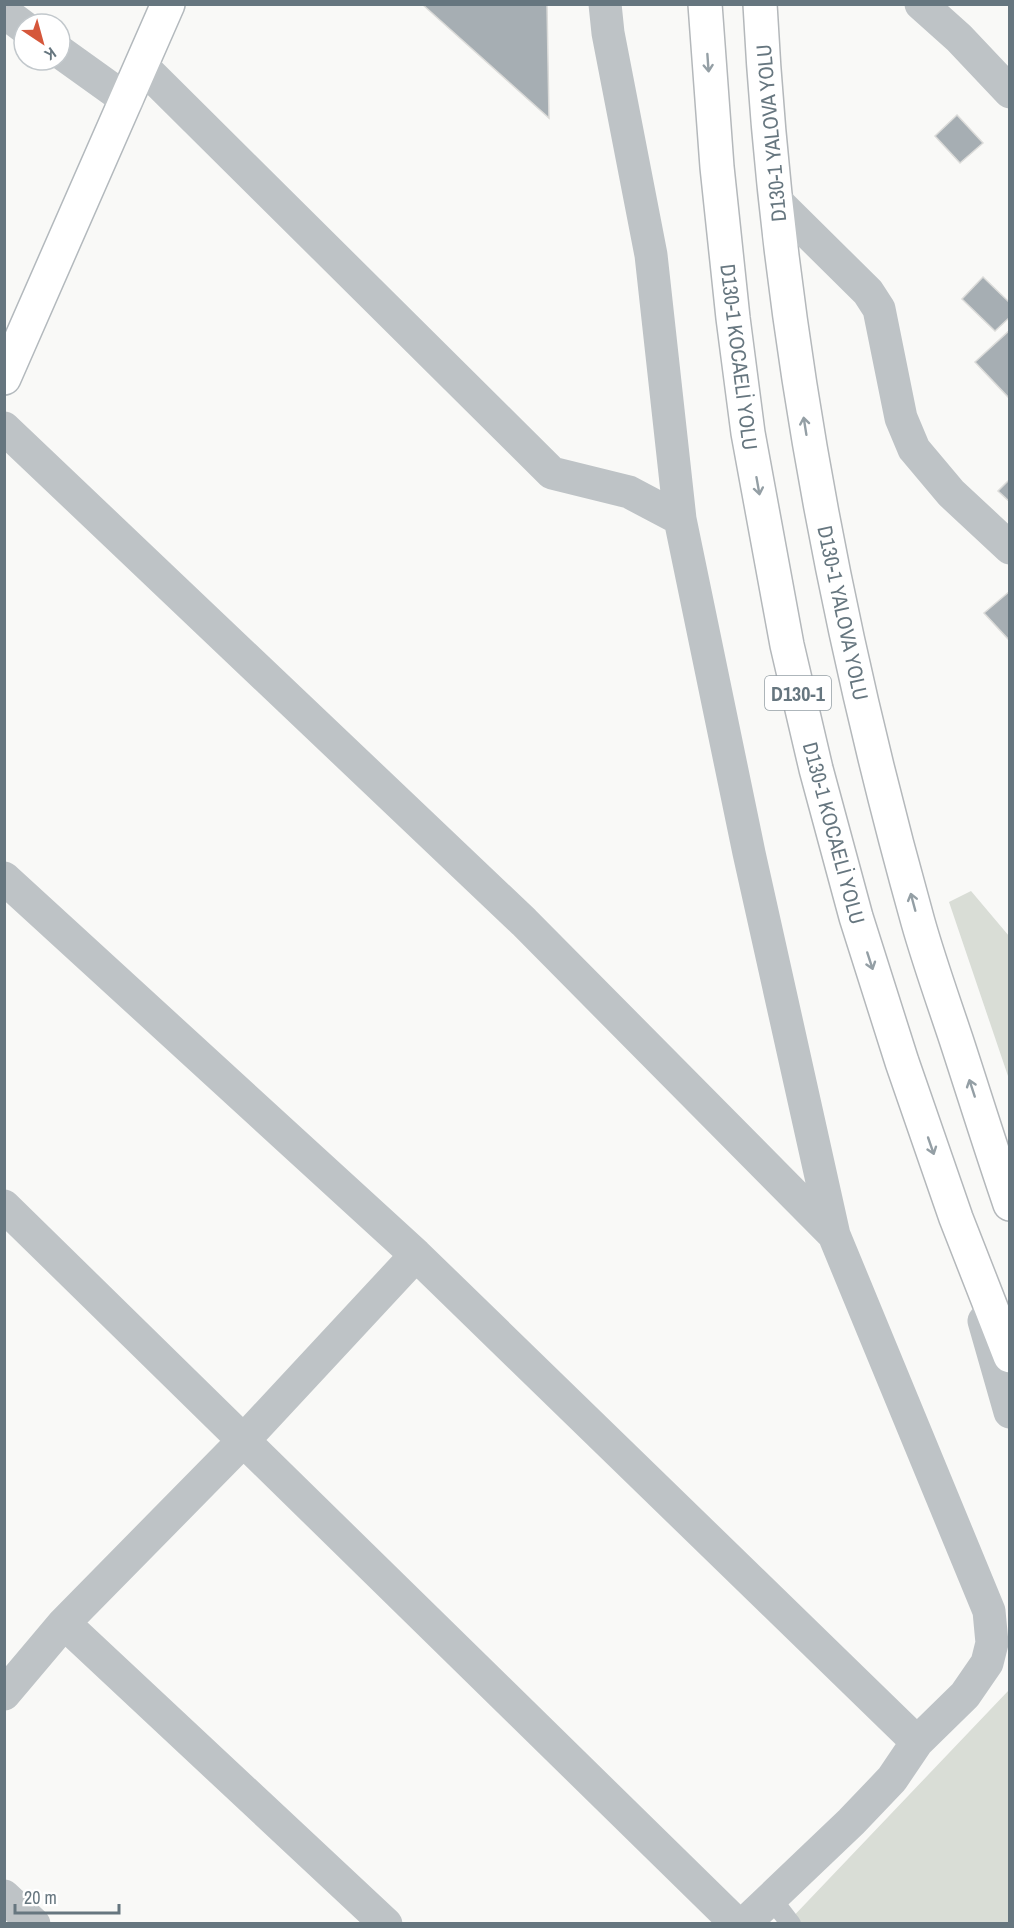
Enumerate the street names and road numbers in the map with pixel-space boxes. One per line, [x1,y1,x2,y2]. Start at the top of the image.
street label: D130-1 YALOVA YOLU [749,43,793,223]
street label: D130-1 KOCAELİ YOLU [713,262,765,452]
street label: D130-1 YALOVA YOLU [810,523,876,703]
road number: D130-1 [765,676,831,710]
street label: D130-1 KOCAELİ YOLU [796,739,872,927]

